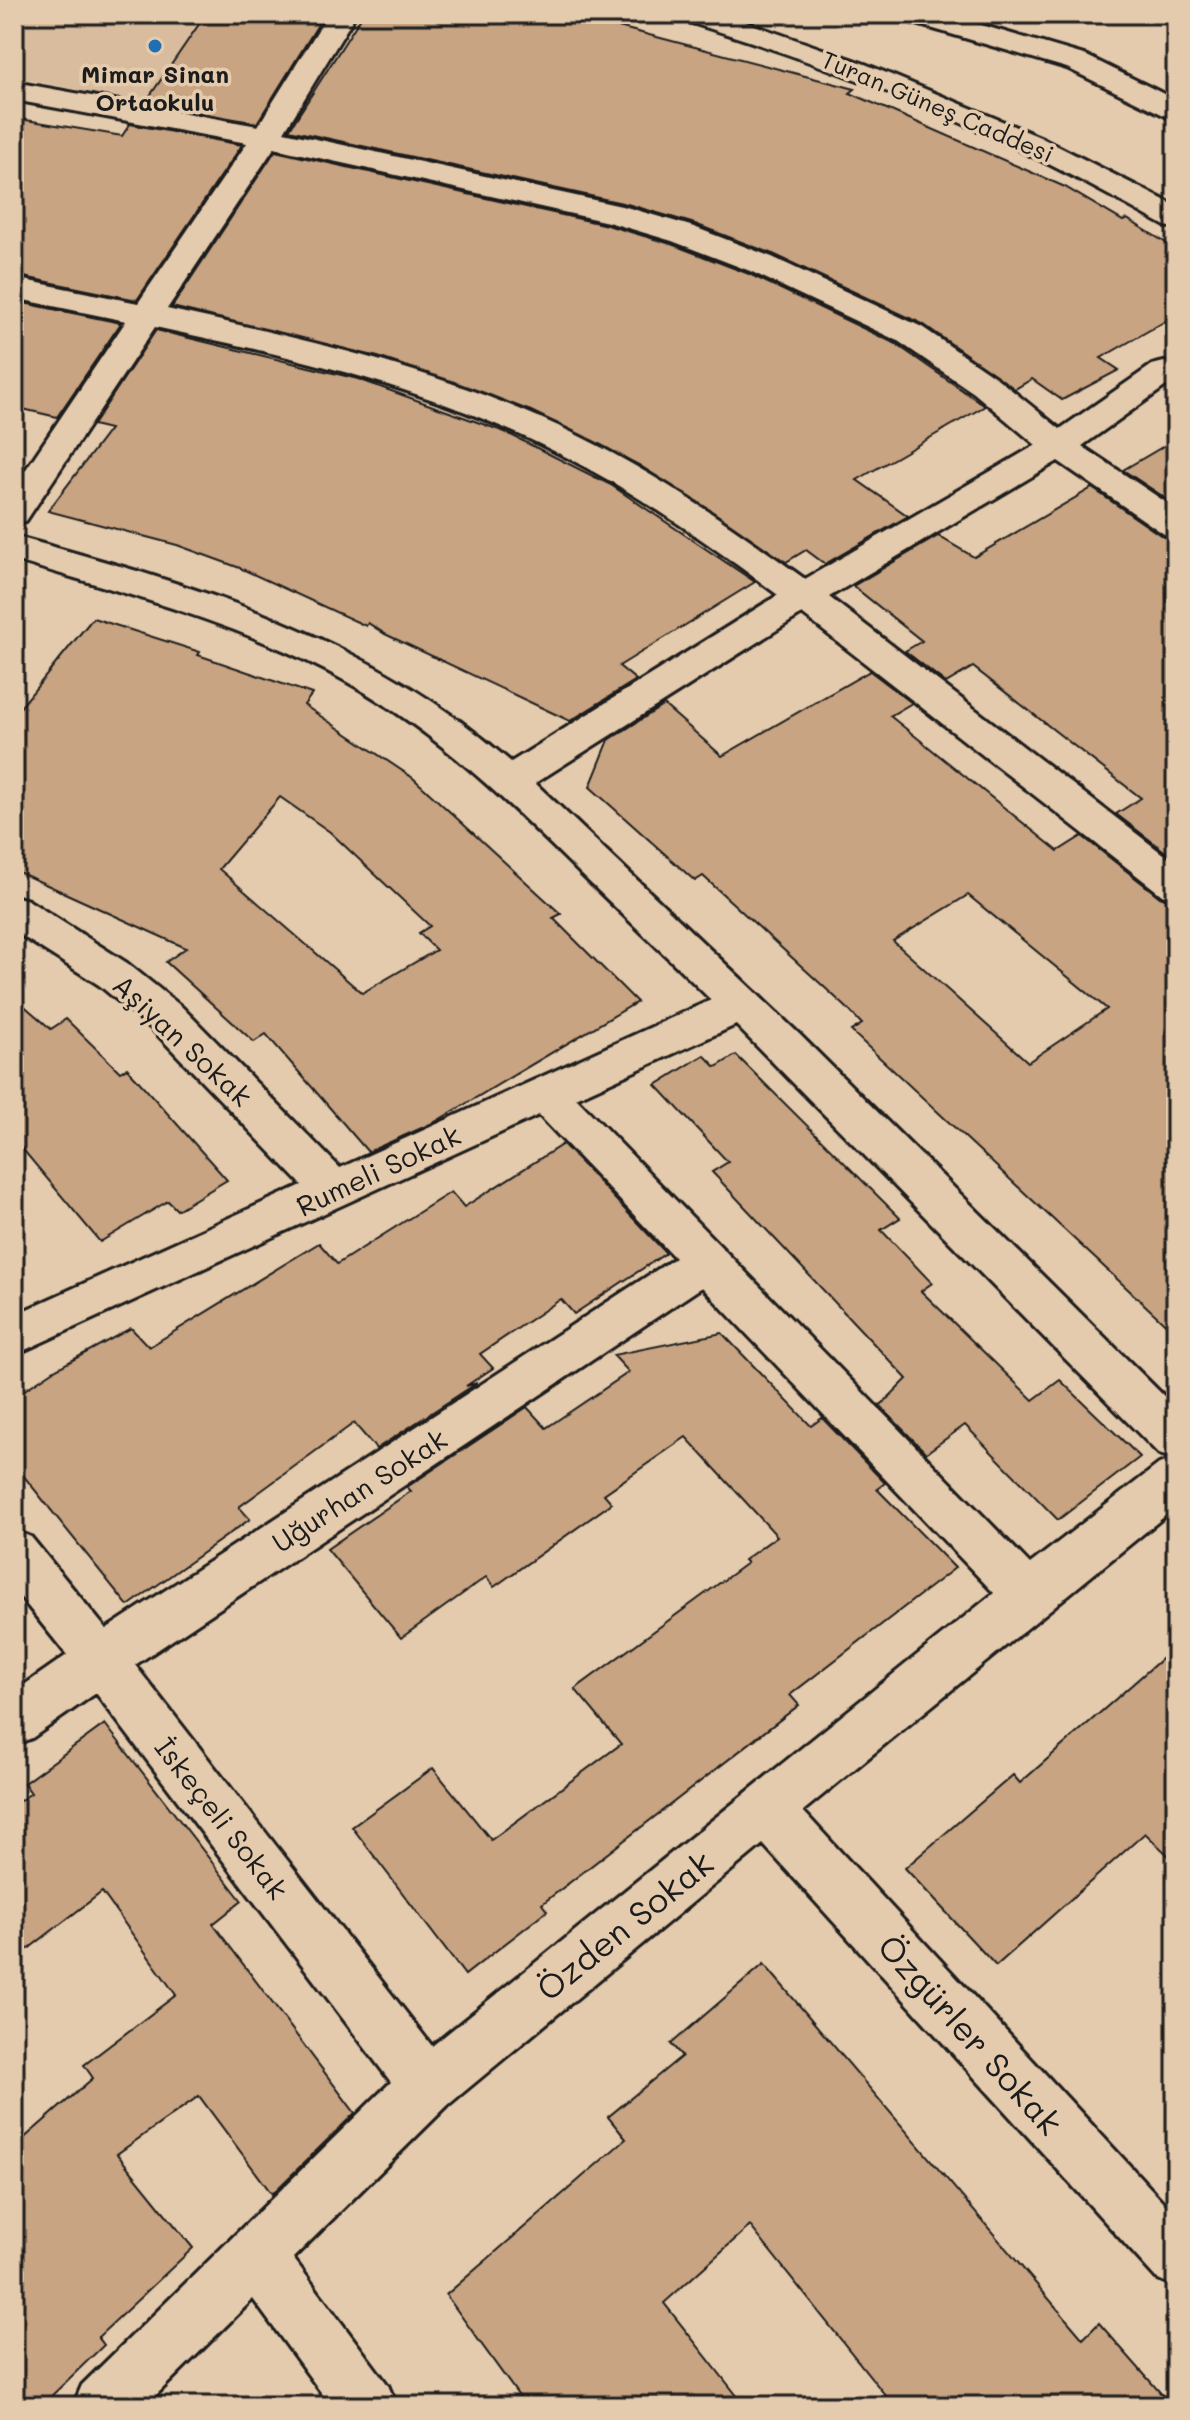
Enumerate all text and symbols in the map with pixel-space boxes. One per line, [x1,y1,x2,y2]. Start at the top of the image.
marker: Mimar Sinan Ortaokulu [146,37,164,55]
street label: Turan Güneş Caddesi [817,43,1059,169]
place label: Mimar Sinan Ortaokulu [81,58,229,117]
street label: Aşiyan Sokak [106,966,260,1114]
street label: Rumeli Sokak [290,1116,466,1224]
street label: Uğurhan Sokak [265,1420,453,1560]
street label: İskeçeli Sokak [147,1730,297,1906]
street label: Özden Sokak [526,1840,722,2010]
street label: Özgürler Sokak [869,1924,1073,2144]

